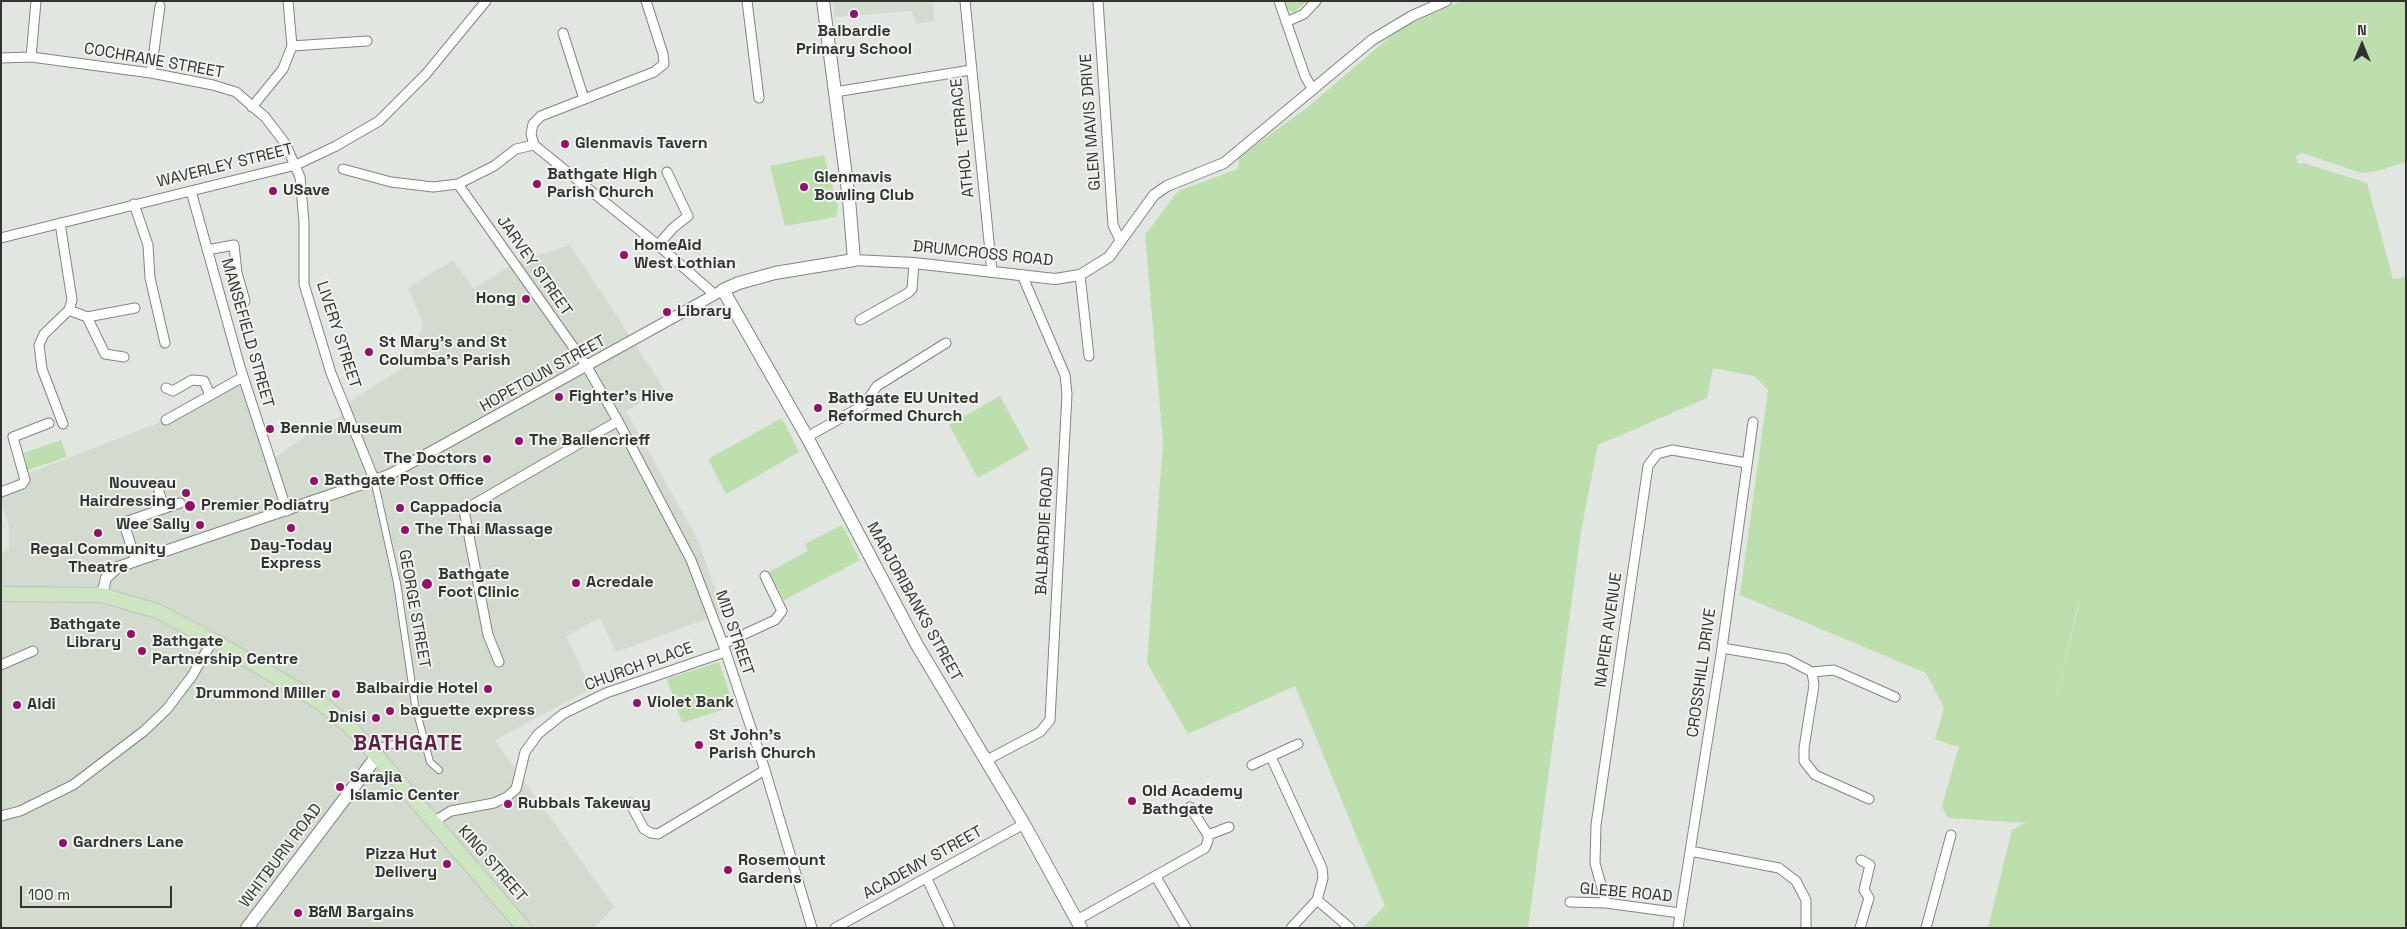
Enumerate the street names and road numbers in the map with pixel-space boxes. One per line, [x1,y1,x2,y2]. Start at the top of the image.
street label: COCHRANE STREET [82,39,226,83]
street label: GLEN MAVIS DRIVE [1077,53,1105,191]
street label: ATHOL TERRACE [947,77,979,199]
street label: WAVERLEY STREET [155,140,295,192]
street label: JARVEY STREET [492,212,576,320]
street label: DRUMCROSS ROAD [912,237,1054,271]
street label: MANSEFIELD STREET [216,256,278,410]
street label: LIVERY STREET [312,279,364,391]
street label: HOPETOUN STREET [477,331,609,417]
street label: BALBARDIE ROAD [1032,466,1058,596]
street label: MARJORIBANKS STREET [862,519,966,685]
street label: GEORGE STREET [394,548,434,670]
street label: NAPIER AVENUE [1591,571,1627,689]
street label: MID STREET [710,588,758,678]
street label: CROSSHILL DRIVE [1683,607,1721,739]
street label: CHURCH PLACE [582,638,696,696]
street label: WHITBURN ROAD [236,800,326,912]
street label: KING STREET [454,822,530,906]
street label: ACADEMY STREET [860,822,986,904]
street label: GLEBE ROAD [1579,879,1673,907]

